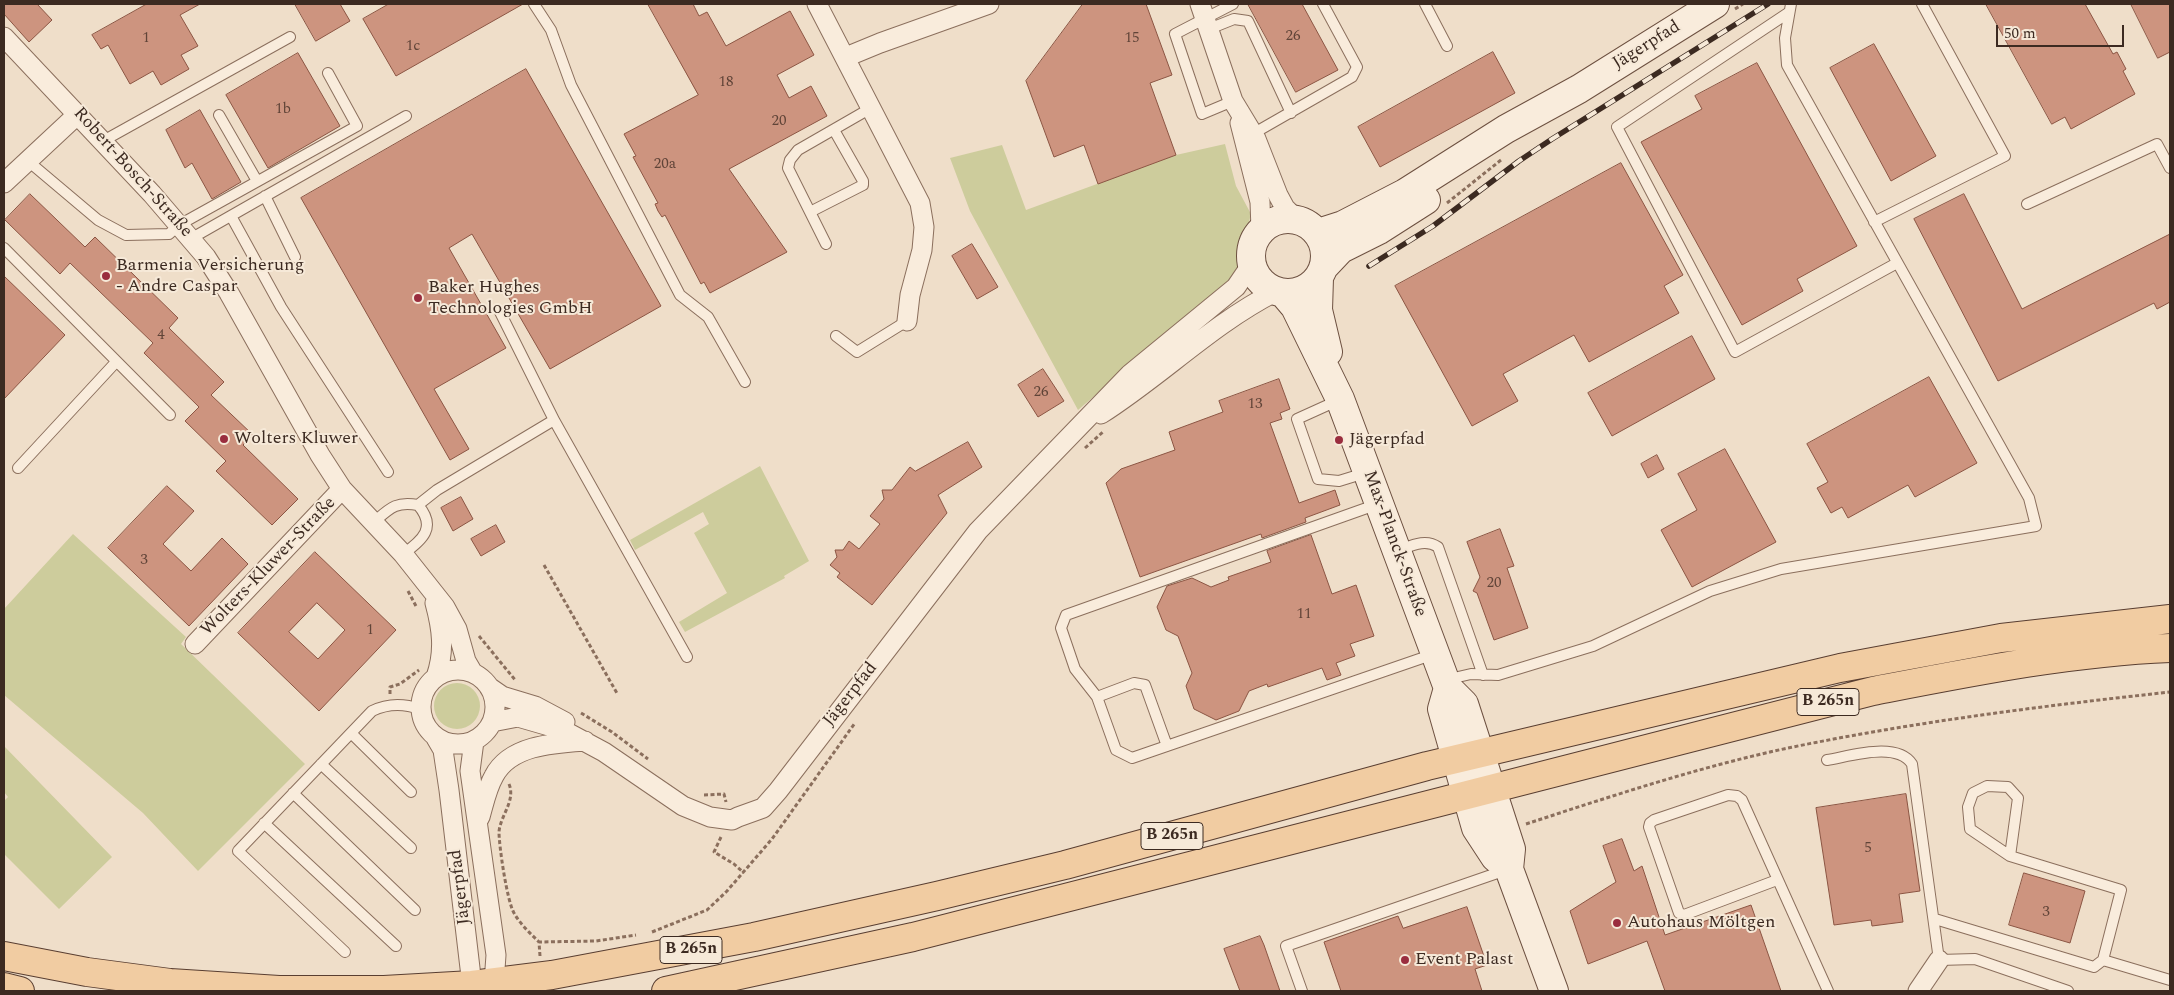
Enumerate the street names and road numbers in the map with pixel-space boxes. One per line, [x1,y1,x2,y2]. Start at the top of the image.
street label: Jägerpfad [1609,17,1685,75]
street label: Robert-Bosch-Straße [68,103,196,243]
street label: Max-Planck-Straße [1357,468,1431,620]
street label: Wolters-Kluwer-Straße [197,493,341,641]
street label: Jägerpfad [819,658,883,732]
road number: B 265n [1797,689,1859,716]
road number: B 265n [1141,822,1203,849]
street label: Jägerpfad [446,848,476,926]
road number: B 265n [660,936,722,964]

